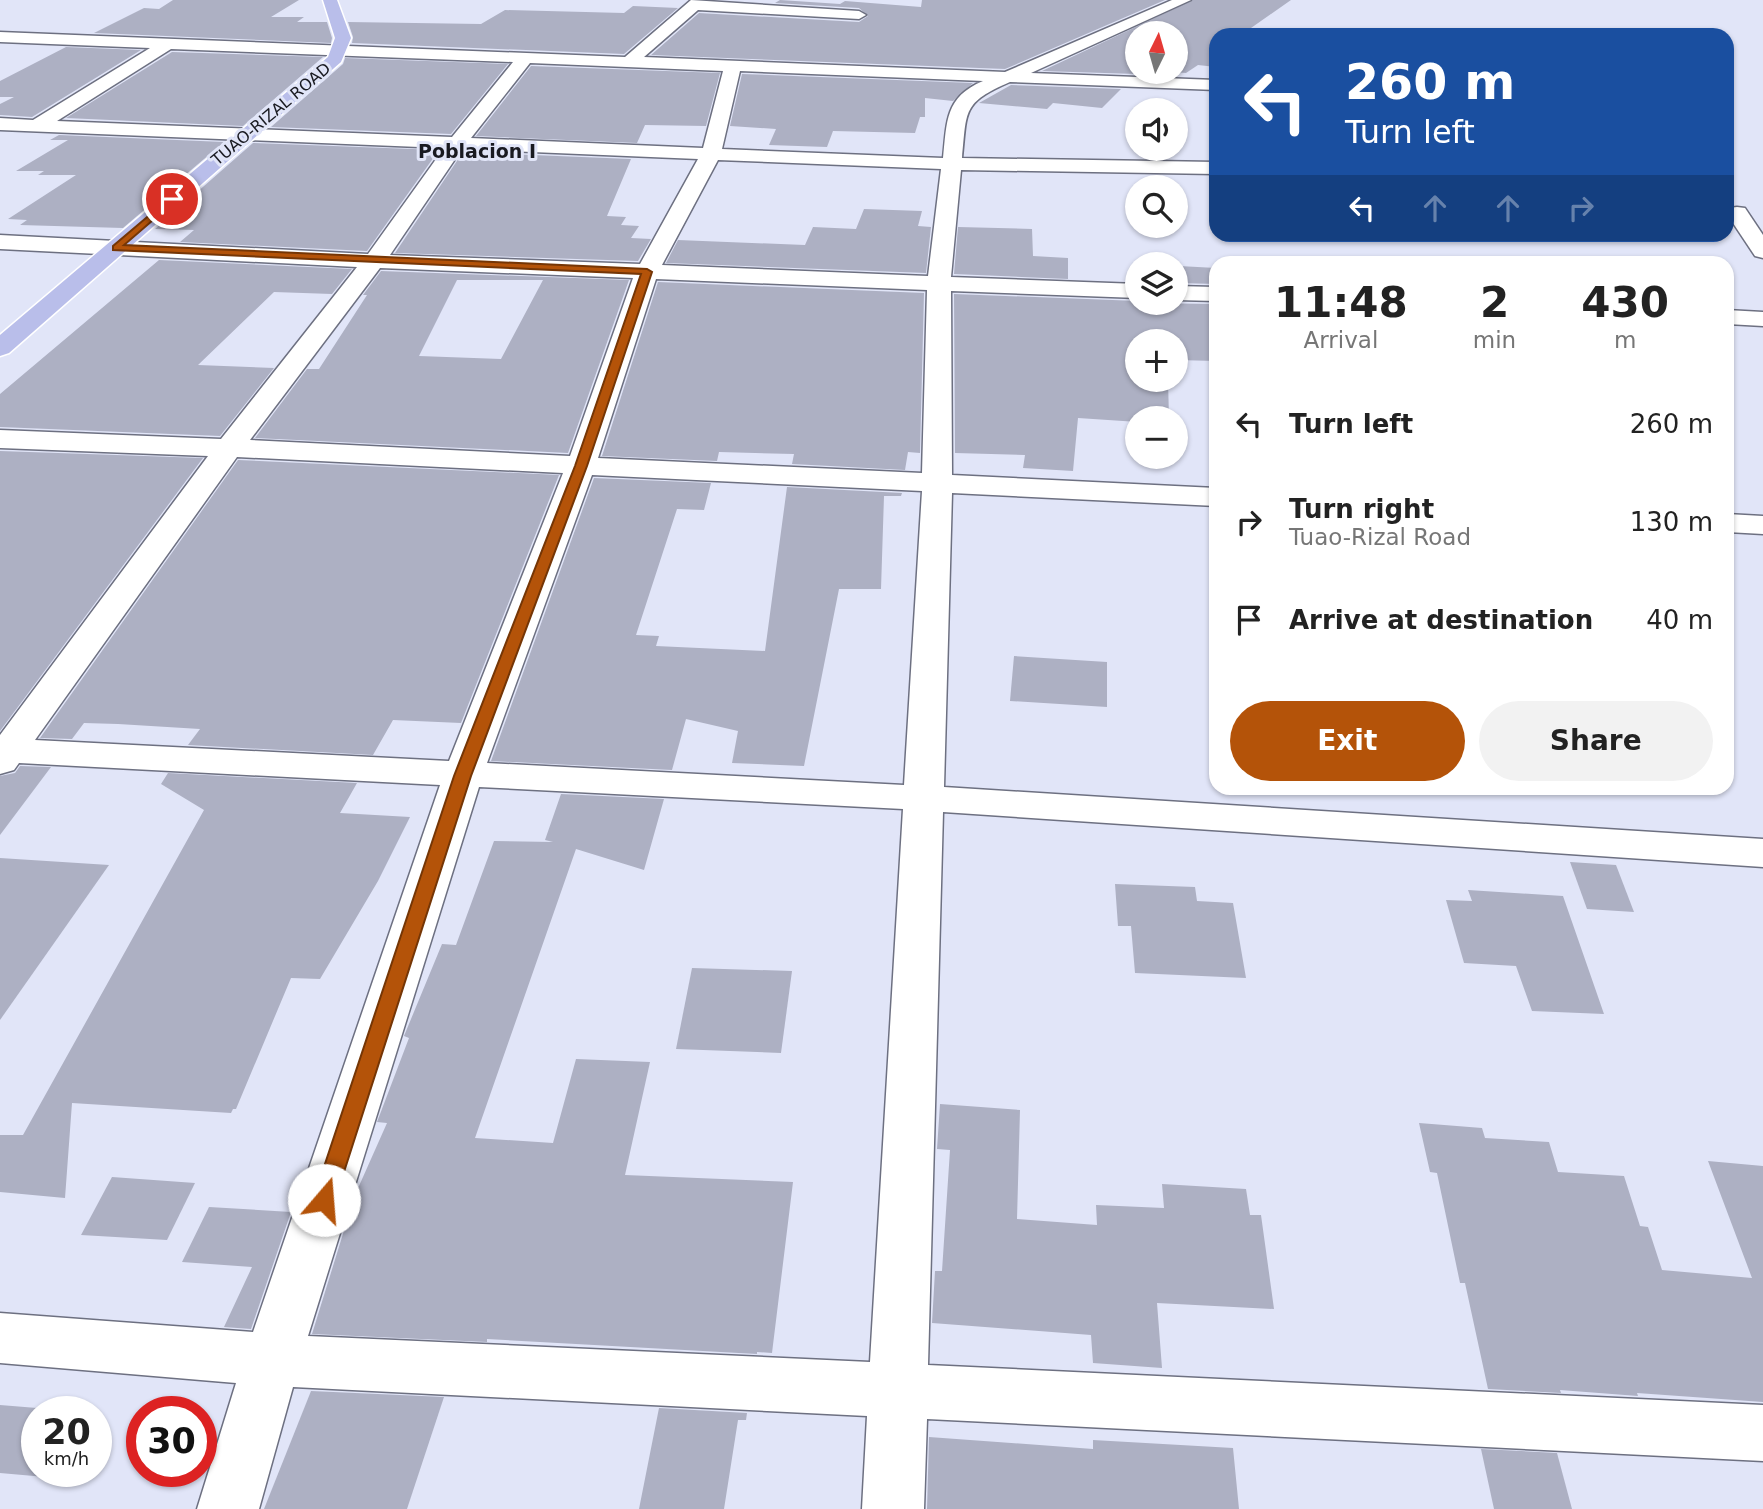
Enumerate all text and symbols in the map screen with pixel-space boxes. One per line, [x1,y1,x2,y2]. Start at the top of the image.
north arrow [1125,21,1188,84]
map controls [1125,21,1188,469]
text: 260 m [1345,54,1515,111]
icon: left [1230,56,1321,147]
street label: TUAO-RIZAL ROAD [207,59,334,170]
button: sound [1125,98,1188,161]
text: Turn left [1345,113,1475,151]
district label: Poblacion I [418,140,536,162]
pin [142,169,202,229]
button: search [1125,175,1188,238]
icon: arrive [153,180,191,218]
icon: left [1343,189,1381,227]
icon: ahead [1416,189,1454,227]
icon: ahead [1489,189,1527,227]
icon: right [1562,189,1600,227]
button: layers [1125,252,1188,315]
text: 11:48 [1274,278,1408,327]
text: 2 [1480,278,1509,327]
text: 430 [1581,278,1669,327]
text: Arrival [1304,327,1378,353]
text: min [1473,327,1516,353]
text: m [1614,327,1636,353]
button: + [1125,329,1188,392]
icon: left [1230,405,1268,443]
button: − [1125,406,1188,469]
text: Turn left [1289,409,1413,439]
text: 260 m [1630,409,1713,439]
text: Turn right [1289,494,1434,524]
icon: right [1230,503,1268,541]
text: 130 m [1630,507,1713,537]
text: Tuao-Rizal Road [1289,524,1471,550]
icon: arrive [1230,601,1268,639]
text: Arrive at destination [1289,605,1593,635]
text: 40 m [1646,605,1713,635]
button: Exit [1230,701,1465,781]
button: Share [1479,701,1713,781]
position arrow [287,1163,361,1237]
speed limit sign: 30 [126,1396,217,1487]
text: 20 [42,1412,91,1452]
text: km/h [44,1448,89,1469]

